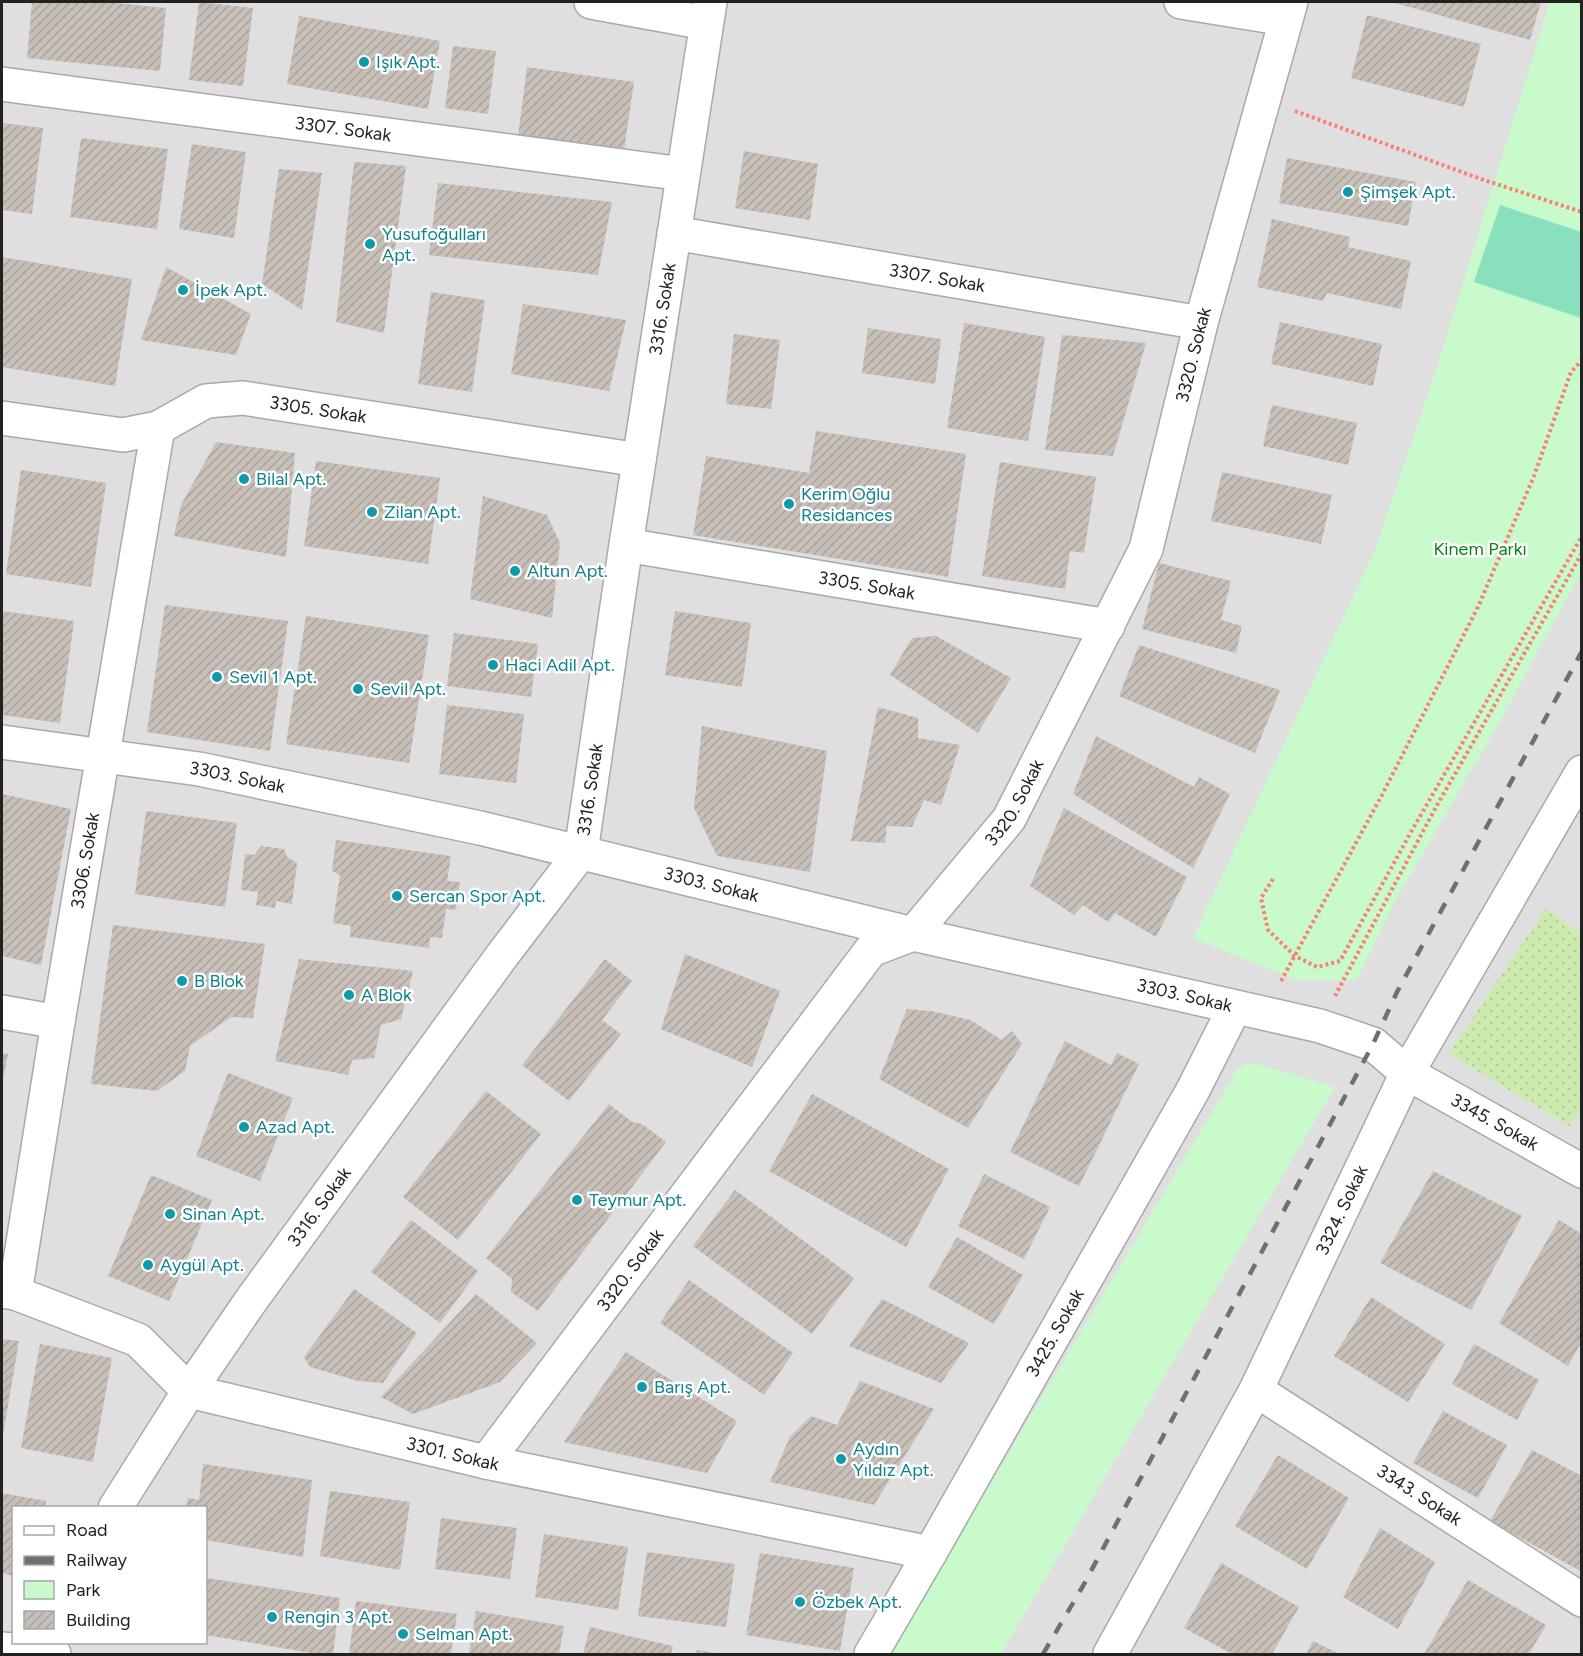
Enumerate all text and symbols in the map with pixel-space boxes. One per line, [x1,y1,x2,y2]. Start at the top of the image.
place label: Işık Apt. [376,51,440,73]
marker: Işık Apt. [357,55,371,69]
street label: 3307. Sokak [294,112,393,146]
place label: Şimşek Apt. [1360,181,1455,203]
marker: Şimşek Apt. [1341,185,1355,199]
place label: Yusufoğulları Apt. [382,223,486,266]
marker: Yusufoğulları Apt. [363,237,377,251]
street label: 3307. Sokak [888,259,987,297]
street label: 3316. Sokak [644,261,681,357]
place label: İpek Apt. [195,279,267,301]
marker: İpek Apt. [176,283,190,297]
street label: 3320. Sokak [1171,304,1216,405]
street label: 3305. Sokak [268,391,368,428]
place label: Bilal Apt. [256,468,326,490]
marker: Bilal Apt. [237,472,251,486]
place label: Kerim Oğlu Residances [801,483,892,526]
marker: Kerim Oğlu Residances [782,497,796,511]
place label: Zilan Apt. [384,501,461,523]
marker: Zilan Apt. [365,505,379,519]
park label: Kinem Parkı [1433,538,1527,560]
place label: Altun Apt. [527,560,608,582]
marker: Altun Apt. [508,564,522,578]
street label: 3305. Sokak [817,566,917,604]
place label: Haci Adil Apt. [505,654,615,676]
marker: Haci Adil Apt. [486,658,500,672]
place label: Sevil 1 Apt. [229,666,317,688]
marker: Sevil 1 Apt. [210,670,224,684]
place label: Sevil Apt. [370,678,446,700]
marker: Sevil Apt. [351,682,365,696]
street label: 3316. Sokak [572,742,608,837]
street label: 3320. Sokak [980,756,1048,851]
street label: 3303. Sokak [188,757,287,798]
street label: 3306. Sokak [66,810,104,911]
street label: 3303. Sokak [661,862,761,907]
place label: Sercan Spor Apt. [409,885,545,907]
marker: Sercan Spor Apt. [390,889,404,903]
place label: B Blok [194,970,244,992]
marker: B Blok [175,974,189,988]
street label: 3303. Sokak [1135,974,1234,1017]
place label: A Blok [361,984,412,1006]
marker: A Blok [342,988,356,1002]
street label: 3345. Sokak [1447,1089,1543,1156]
place label: Azad Apt. [256,1116,335,1138]
marker: Azad Apt. [237,1120,251,1134]
street label: 3324. Sokak [1311,1161,1373,1259]
street label: 3316. Sokak [283,1162,356,1251]
place label: Teymur Apt. [589,1189,686,1211]
marker: Teymur Apt. [570,1193,584,1207]
place label: Sinan Apt. [182,1203,264,1225]
marker: Sinan Apt. [163,1207,177,1221]
street label: 3320. Sokak [592,1224,668,1316]
place label: Aygül Apt. [160,1254,244,1276]
marker: Aygül Apt. [141,1258,155,1272]
street label: 3425. Sokak [1021,1285,1089,1381]
place label: Barış Apt. [654,1376,731,1398]
marker: Barış Apt. [635,1380,649,1394]
street label: 3301. Sokak [404,1432,501,1475]
place label: Aydın Yıldız Apt. [853,1438,933,1481]
marker: Aydın Yıldız Apt. [834,1452,848,1466]
street label: 3343. Sokak [1372,1460,1466,1531]
legend [12,1506,207,1644]
text: Road [66,1519,107,1541]
text: Railway [66,1549,128,1571]
text: Park [66,1579,101,1601]
place label: Özbek Apt. [812,1591,902,1613]
marker: Özbek Apt. [793,1595,807,1609]
place label: Rengin 3 Apt. [284,1606,392,1628]
text: Building [66,1609,131,1631]
marker: Rengin 3 Apt. [265,1610,279,1624]
place label: Selman Apt. [415,1623,512,1645]
marker: Selman Apt. [396,1627,410,1641]

